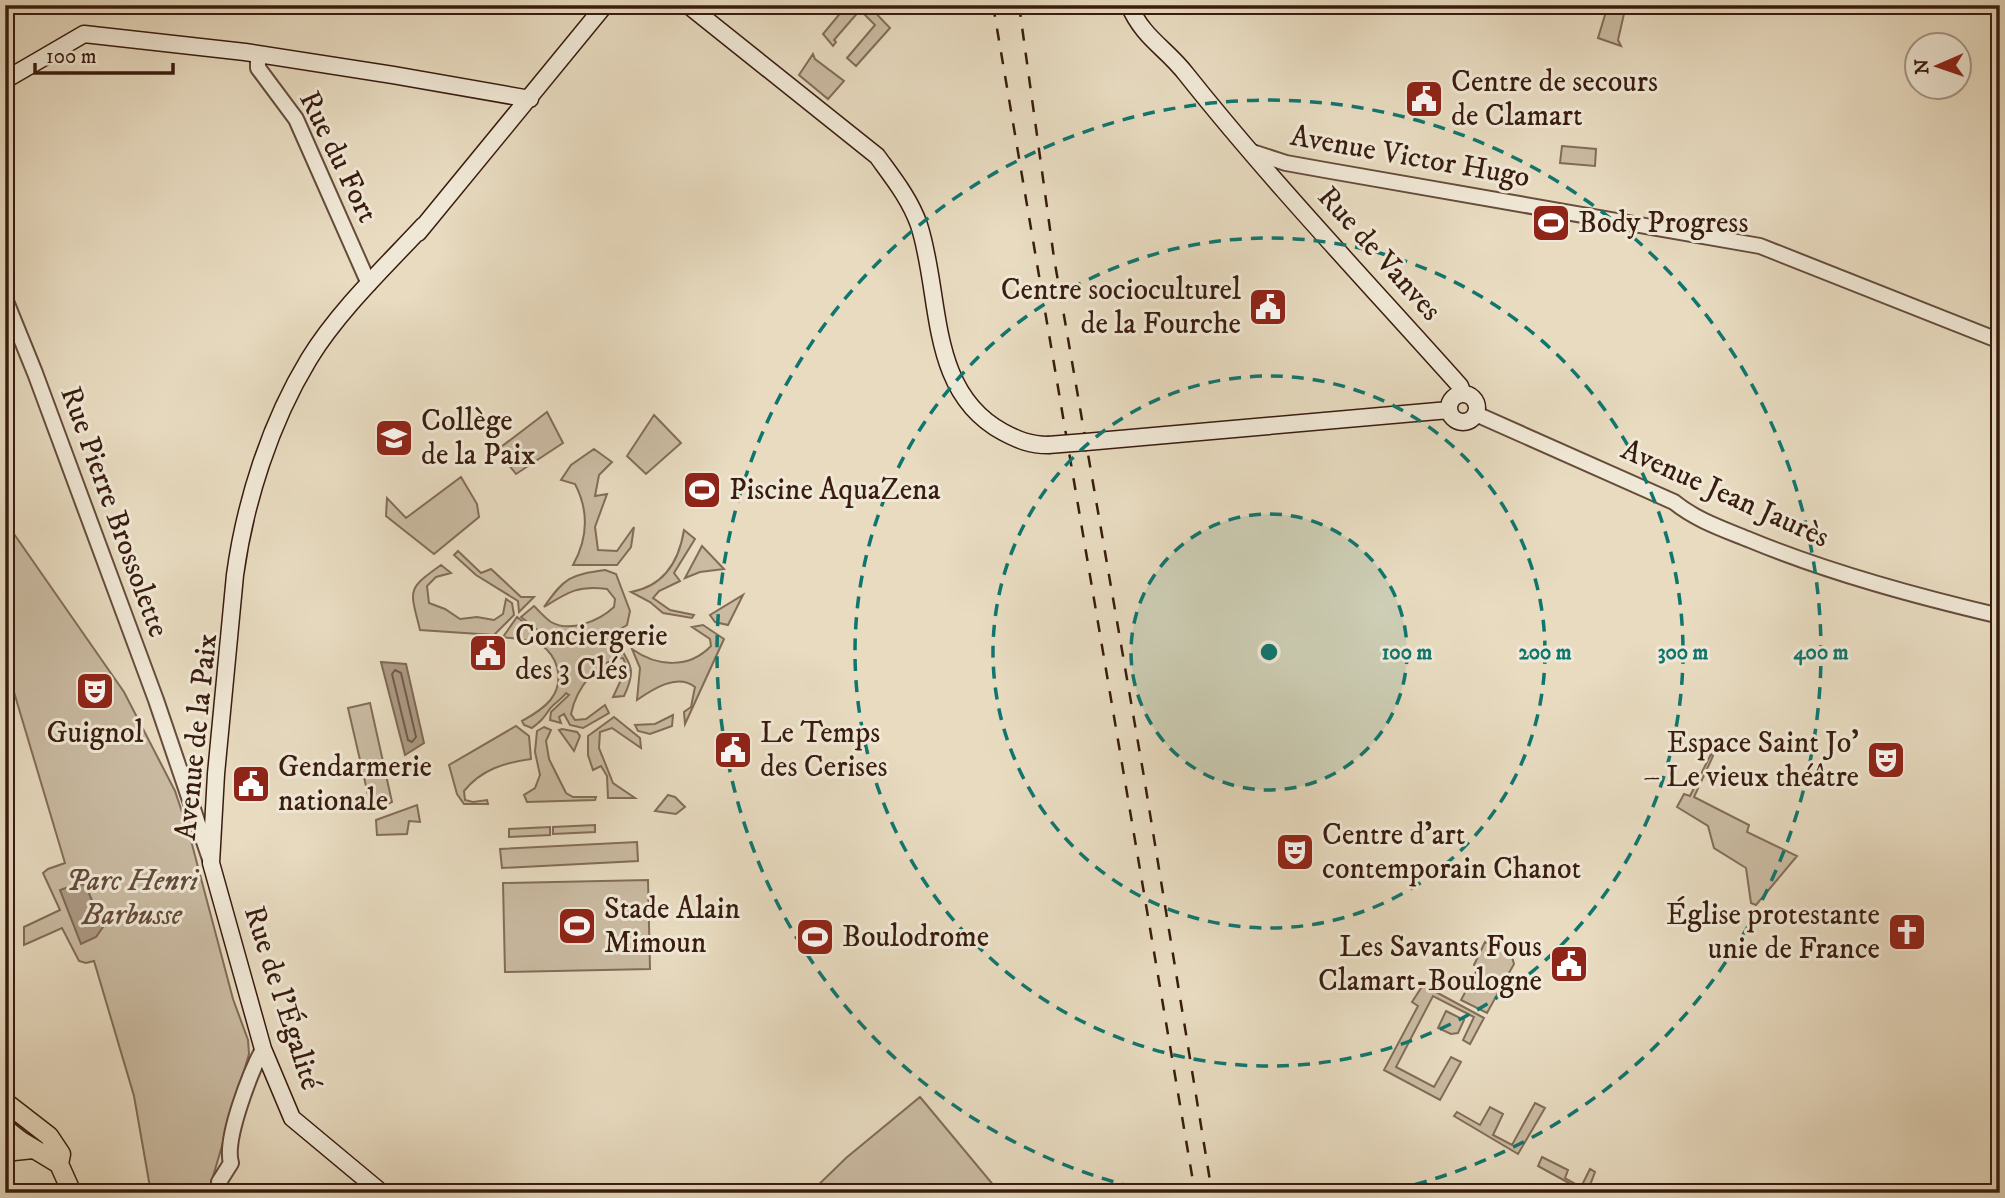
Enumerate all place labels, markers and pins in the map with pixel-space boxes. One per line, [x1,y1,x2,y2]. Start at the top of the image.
place label: Centre de secours de Clamart [1451,64,1658,135]
public building icon: Centre de secours de Clamart [1403,78,1445,120]
sports icon: Body Progress [1530,202,1572,244]
place label: Body Progress [1578,205,1748,242]
place label: Centre socioculturel de la Fourche [1001,272,1241,343]
public building icon: Centre socioculturel de la Fourche [1247,286,1289,328]
place label: Collège de la Paix [421,403,536,474]
school or university icon: Collège de la Paix [373,417,415,459]
sports icon: Piscine AquaZena [681,469,723,511]
place label: Piscine AquaZena [729,472,941,509]
place label: Conciergerie des 3 Clés [515,618,668,689]
public building icon: Conciergerie des 3 Clés [467,632,509,674]
centre of rings [1257,640,1281,664]
theatre icon: Guignol [74,670,116,712]
place label: Guignol [47,715,143,752]
place label: Le Temps des Cerises [760,715,888,786]
place label: Espace Saint Jo' – Le vieux théâtre [1644,725,1859,796]
public building icon: Le Temps des Cerises [712,729,754,771]
theatre icon: Espace Saint Jo' – Le vieux théâtre [1865,739,1907,781]
place label: Gendarmerie nationale [278,749,432,820]
public building icon: Gendarmerie nationale [230,763,272,805]
place label: Centre d'art contemporain Chanot [1322,817,1581,888]
theatre icon: Centre d'art contemporain Chanot [1274,831,1316,873]
place label: Stade Alain Mimoun [604,891,740,962]
place label: Église protestante unie de France [1666,896,1880,968]
sports icon: Stade Alain Mimoun [556,905,598,947]
church icon: Église protestante unie de France [1886,911,1928,953]
sports icon: Boulodrome [794,916,836,958]
place label: Boulodrome [842,919,989,956]
place label: Les Savants Fous Clamart-Boulogne [1318,929,1542,1000]
public building icon: Les Savants Fous Clamart-Boulogne [1548,943,1590,985]

